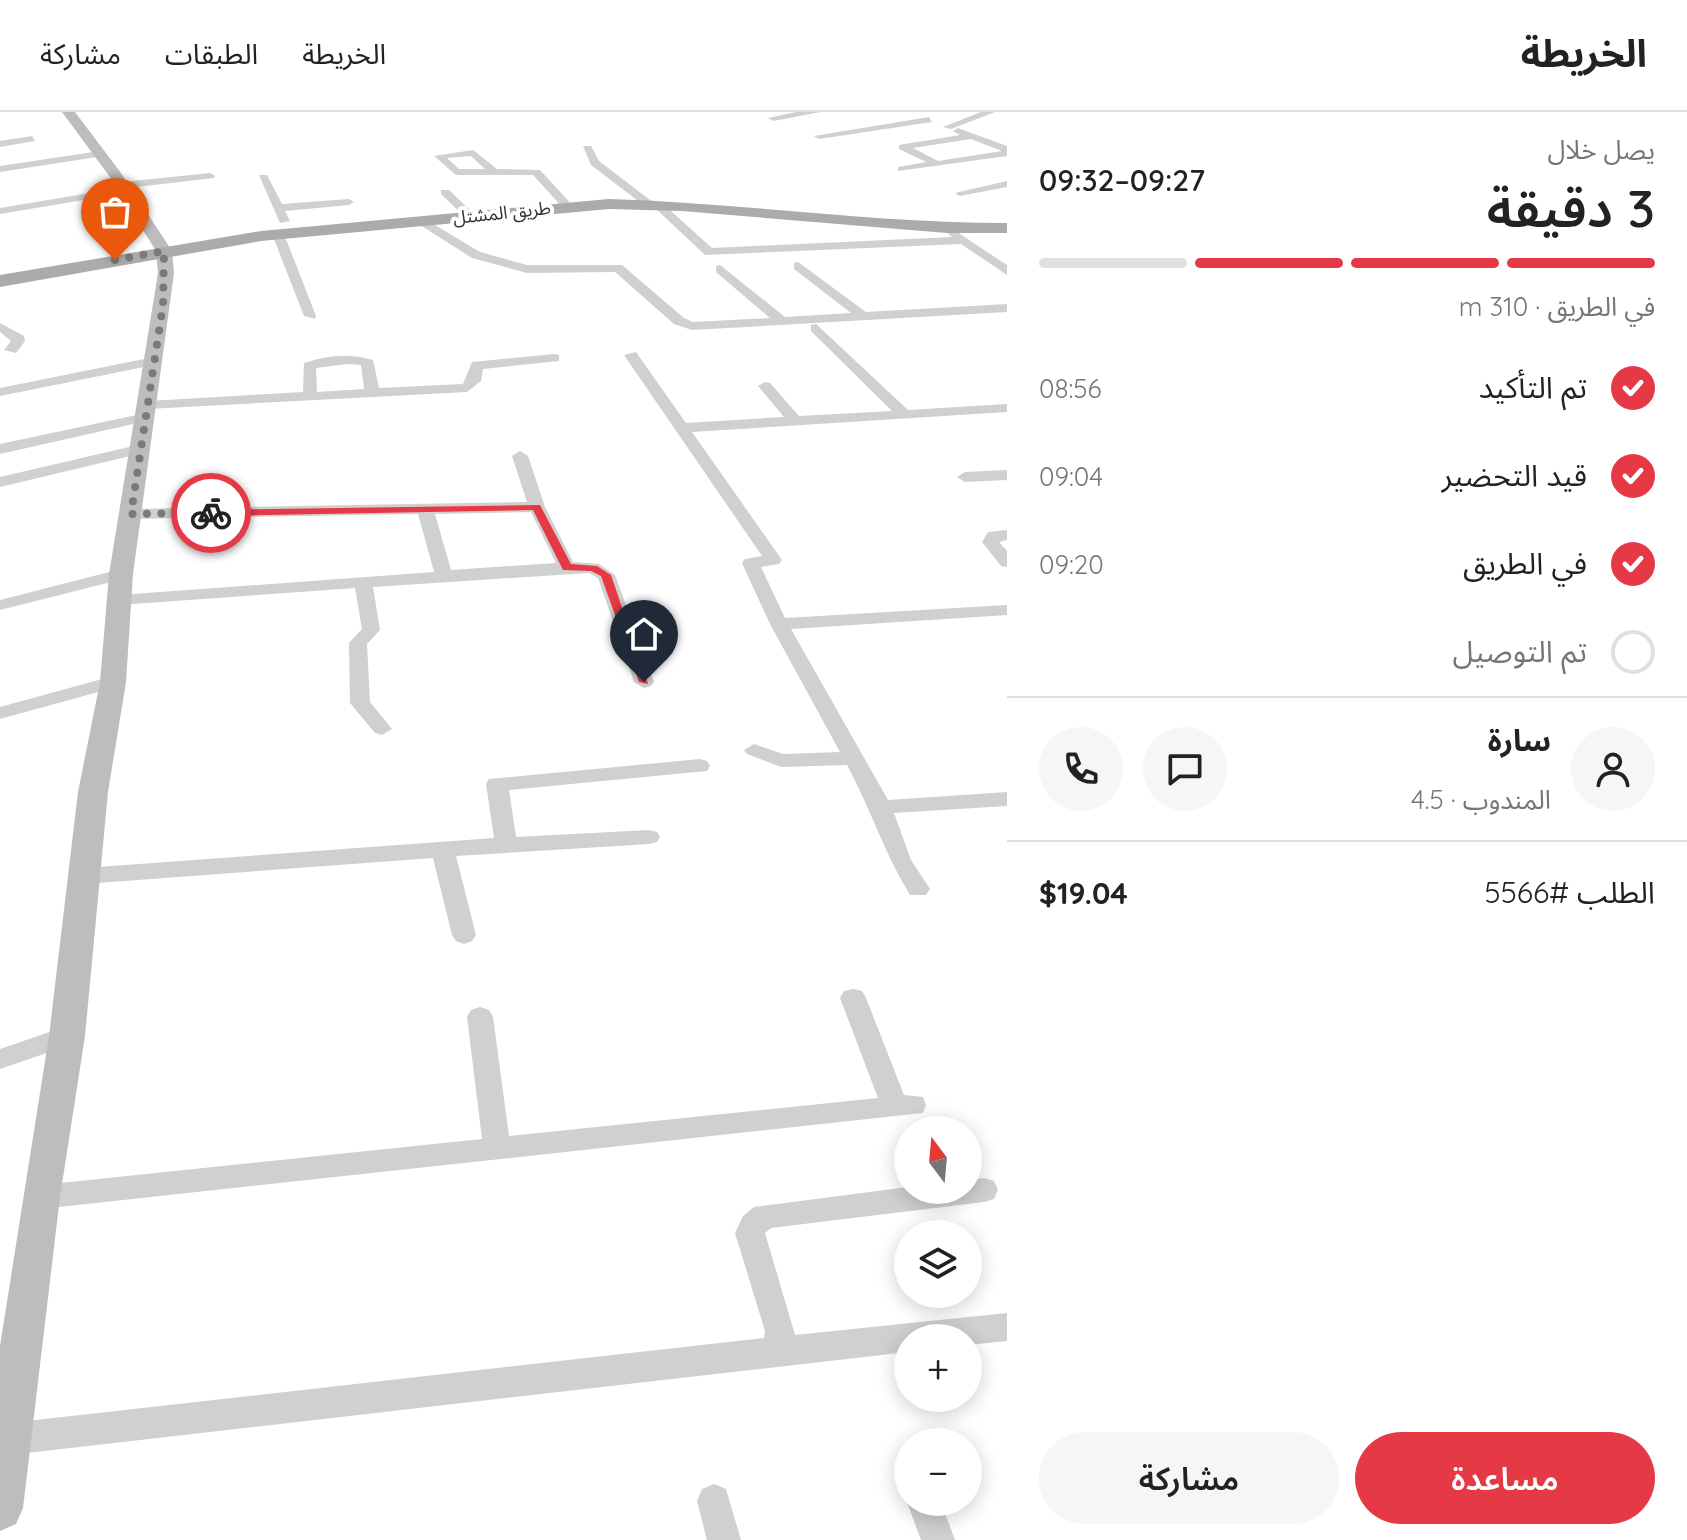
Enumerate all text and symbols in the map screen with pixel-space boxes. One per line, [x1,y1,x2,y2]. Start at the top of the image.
text: الخريطة [1521,29,1647,77]
text: مشاركة [40,36,121,71]
text: الطبقات [165,36,258,71]
text: الخريطة [302,36,386,71]
text: يصل خلال [1548,133,1655,166]
text: 09:27–09:32 [1039,161,1205,199]
text: 3 دقيقة [1487,175,1655,240]
pin [81,178,149,260]
icon: bag [93,190,137,234]
street label: طريق المشتل [452,196,552,229]
text: في الطريق · 310 m [1459,290,1655,323]
icon: check [1611,366,1655,410]
text: تم التأكيد [1479,368,1587,406]
text: 08:56 [1039,372,1102,405]
icon: check [1611,454,1655,498]
text: قيد التحضير [1441,456,1587,494]
text: 09:04 [1039,460,1103,493]
courier [171,473,251,553]
icon: bike [189,491,233,535]
icon: check [1611,542,1655,586]
text: في الطريق [1463,544,1587,582]
text: 09:20 [1039,548,1104,581]
pin [610,600,678,682]
icon: home [622,612,666,656]
text: تم التوصيل [1453,632,1587,670]
text: سارة [1488,721,1551,759]
button: phone [1039,727,1123,811]
button: chat [1143,727,1227,811]
button: person [1571,727,1655,811]
text: المندوب · 4.5 [1411,783,1551,816]
text: الطلب #5566 [1484,873,1655,911]
text: $19.04 [1039,874,1128,912]
north arrow [894,1116,982,1204]
map controls [894,1116,982,1516]
button: layers [894,1220,982,1308]
button: + [894,1324,982,1412]
button: − [894,1428,982,1516]
button: مشاركة [1039,1432,1339,1524]
button: مساعدة [1355,1432,1655,1524]

